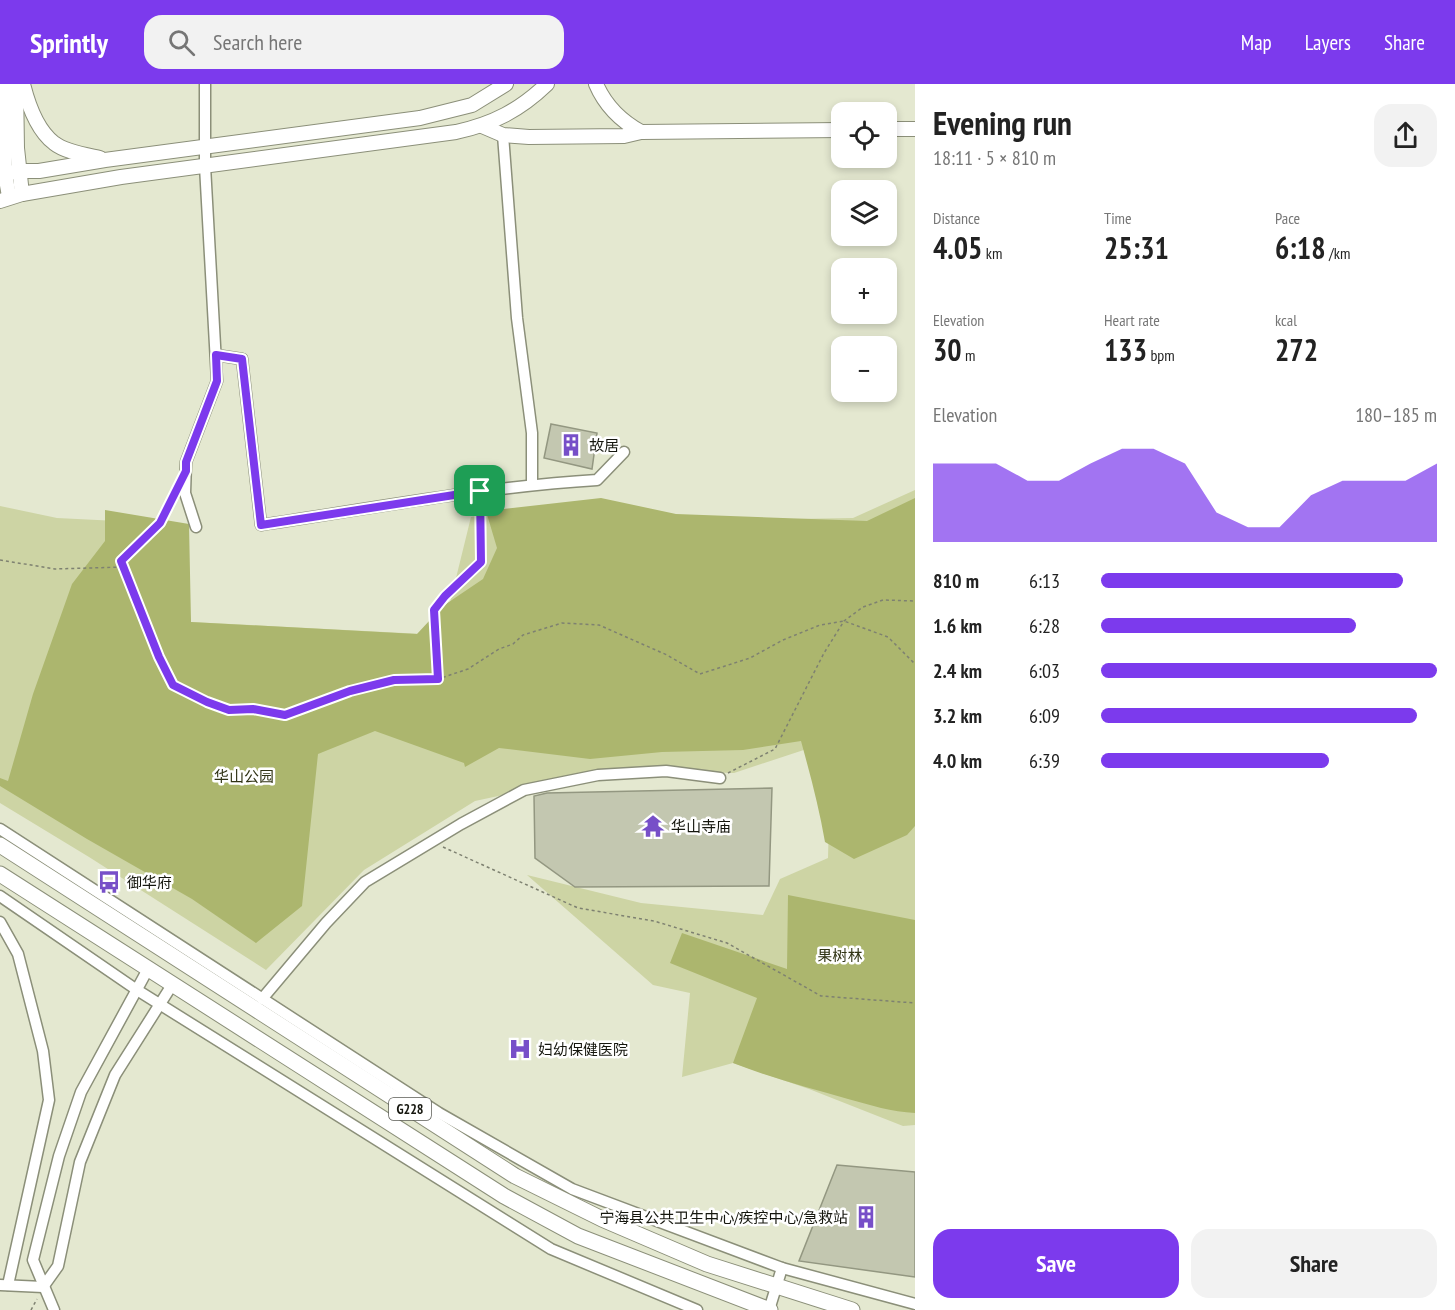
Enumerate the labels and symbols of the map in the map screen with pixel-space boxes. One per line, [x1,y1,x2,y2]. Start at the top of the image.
building icon: 故居 [558,432,584,458]
place label: 故居 [589,436,619,455]
pin [454,465,505,516]
park label: 华山公园 [214,767,274,786]
temple icon: 华山寺庙 [640,813,666,839]
place label: 华山寺庙 [671,817,731,836]
bus stop icon: 御华府 [96,869,122,895]
place label: 御华府 [127,873,172,892]
park label: 果树林 [817,946,863,965]
hospital icon: 妇幼保健医院 [507,1036,533,1062]
place label: 妇幼保健医院 [538,1040,628,1059]
road number: G228 [389,1098,431,1120]
building icon: 宁海县公共卫生中心/疾控中心/急救站 [853,1204,879,1230]
place label: 宁海县公共卫生中心/疾控中心/急救站 [599,1208,848,1227]

